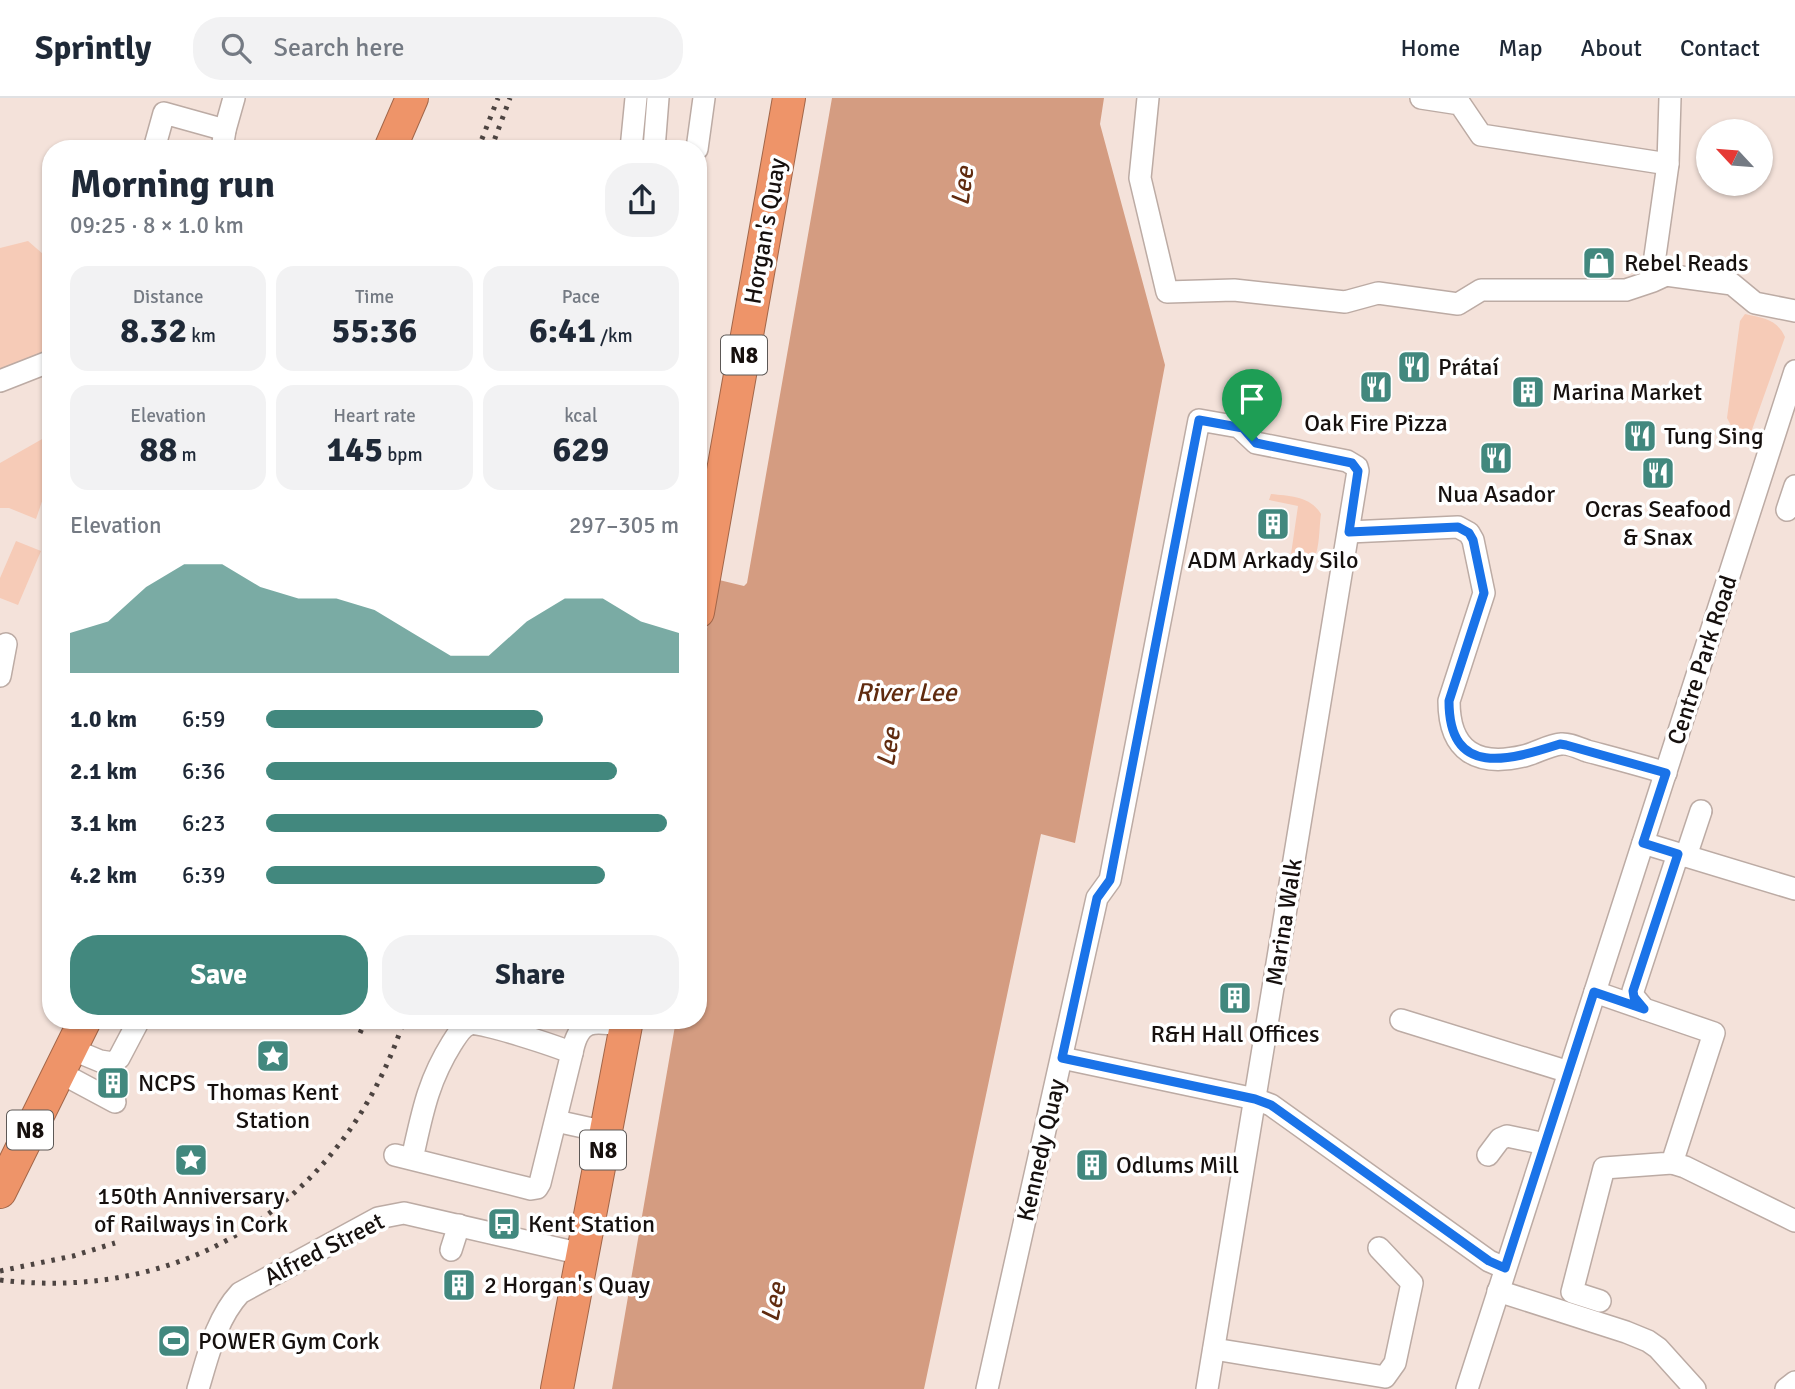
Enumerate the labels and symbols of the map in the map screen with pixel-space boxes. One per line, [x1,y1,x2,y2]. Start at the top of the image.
north arrow [1696,119,1773,196]
street label: Horgan's Quay [737,156,793,306]
water label: Lee [944,163,982,208]
shop icon: Rebel Reads [1580,244,1618,282]
place label: Rebel Reads [1624,248,1749,278]
road number: N8 [721,336,767,374]
restaurant icon: Prátaí [1395,348,1433,386]
place label: Prátaí [1438,352,1499,382]
restaurant icon: Oak Fire Pizza [1357,368,1395,406]
pin [1222,369,1282,441]
building icon: Marina Market [1509,373,1547,411]
place label: Marina Market [1552,377,1702,407]
place label: Oak Fire Pizza [1304,408,1448,438]
restaurant icon: Tung Sing [1621,417,1659,455]
place label: Tung Sing [1664,421,1764,451]
restaurant icon: Nua Asador [1477,439,1515,477]
restaurant icon: Ocras Seafood & Snax [1639,454,1677,492]
place label: Nua Asador [1437,479,1555,509]
place label: Ocras Seafood & Snax [1585,494,1731,552]
building icon: ADM Arkady Silo [1254,505,1292,543]
place label: ADM Arkady Silo [1188,545,1358,575]
street label: Centre Park Road [1660,572,1744,748]
water label: River Lee [855,677,959,709]
water label: Lee [870,723,908,769]
street label: Marina Walk [1259,856,1309,988]
building icon: R&H Hall Offices [1216,979,1254,1017]
place label: R&H Hall Offices [1150,1019,1320,1049]
place icon: Thomas Kent Station [254,1037,292,1075]
building icon: NCPS [94,1064,132,1102]
place label: NCPS [138,1068,196,1098]
street label: Kennedy Quay [1010,1076,1072,1224]
place label: Thomas Kent Station [207,1077,339,1135]
road number: N8 [7,1110,53,1149]
road number: N8 [580,1130,626,1170]
place icon: 150th Anniversary of Railways in Cork [172,1141,210,1179]
building icon: Odlums Mill [1073,1146,1111,1184]
place label: Odlums Mill [1116,1150,1239,1180]
place label: 150th Anniversary of Railways in Cork [94,1181,288,1239]
bus stop icon: Kent Station [485,1205,523,1243]
street label: Alfred Street [259,1206,389,1292]
place label: Kent Station [528,1209,655,1239]
building icon: 2 Horgan's Quay [440,1266,478,1304]
place label: 2 Horgan's Quay [484,1270,650,1300]
water label: Lee [754,1278,794,1325]
sports icon: POWER Gym Cork [155,1322,193,1360]
place label: POWER Gym Cork [198,1326,380,1356]

